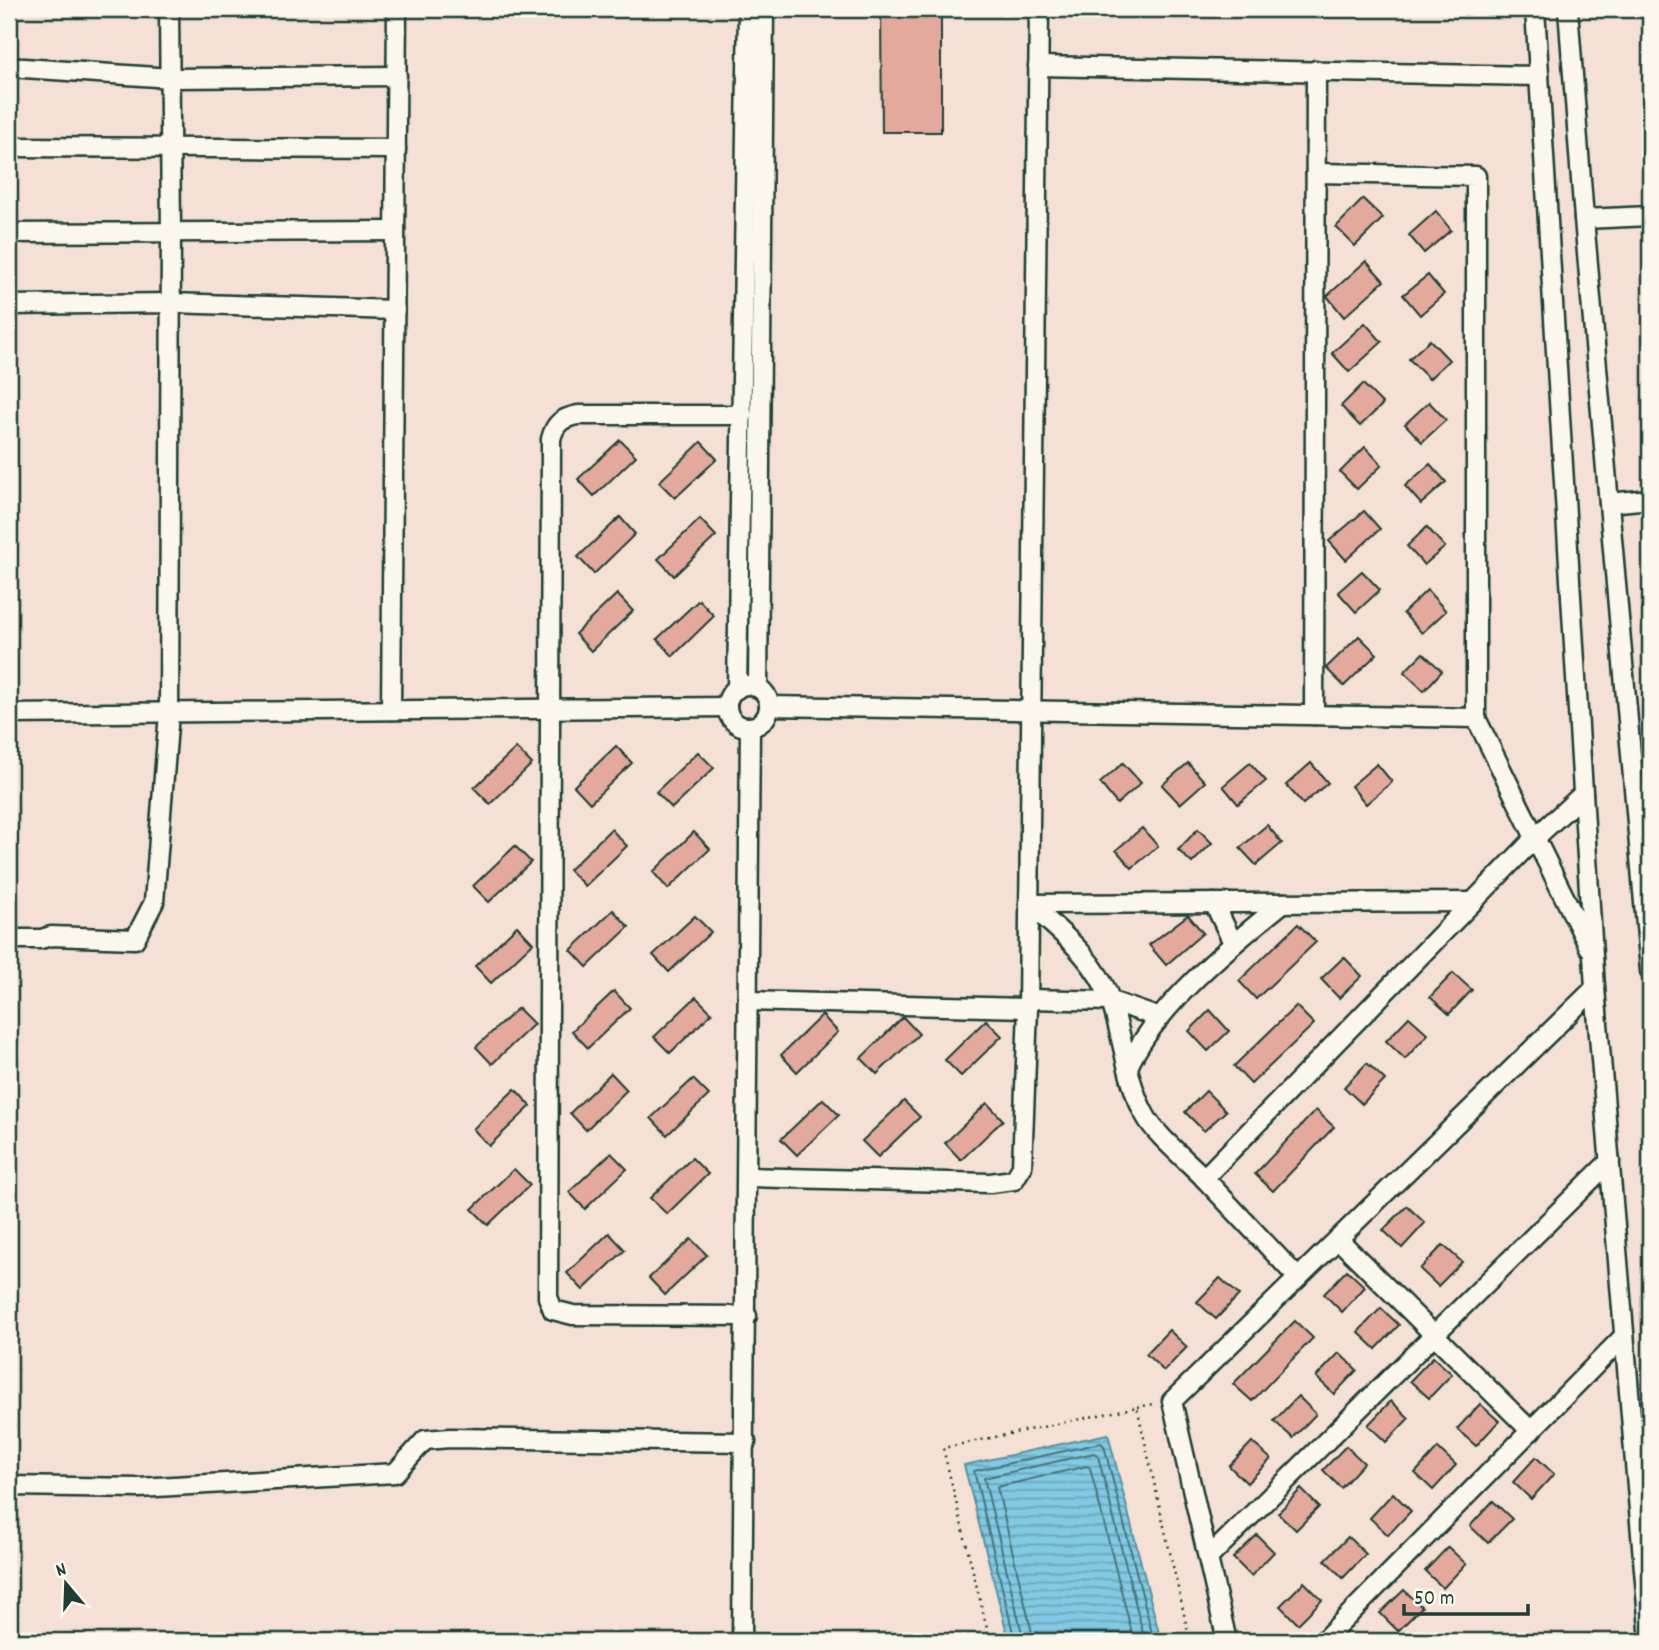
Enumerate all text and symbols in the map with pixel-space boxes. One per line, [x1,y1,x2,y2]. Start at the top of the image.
north arrow [32,1548,102,1618]
text: N [53,1557,70,1586]
scale bar [1404,1573,1528,1617]
text: 50 m [1414,1585,1454,1615]

